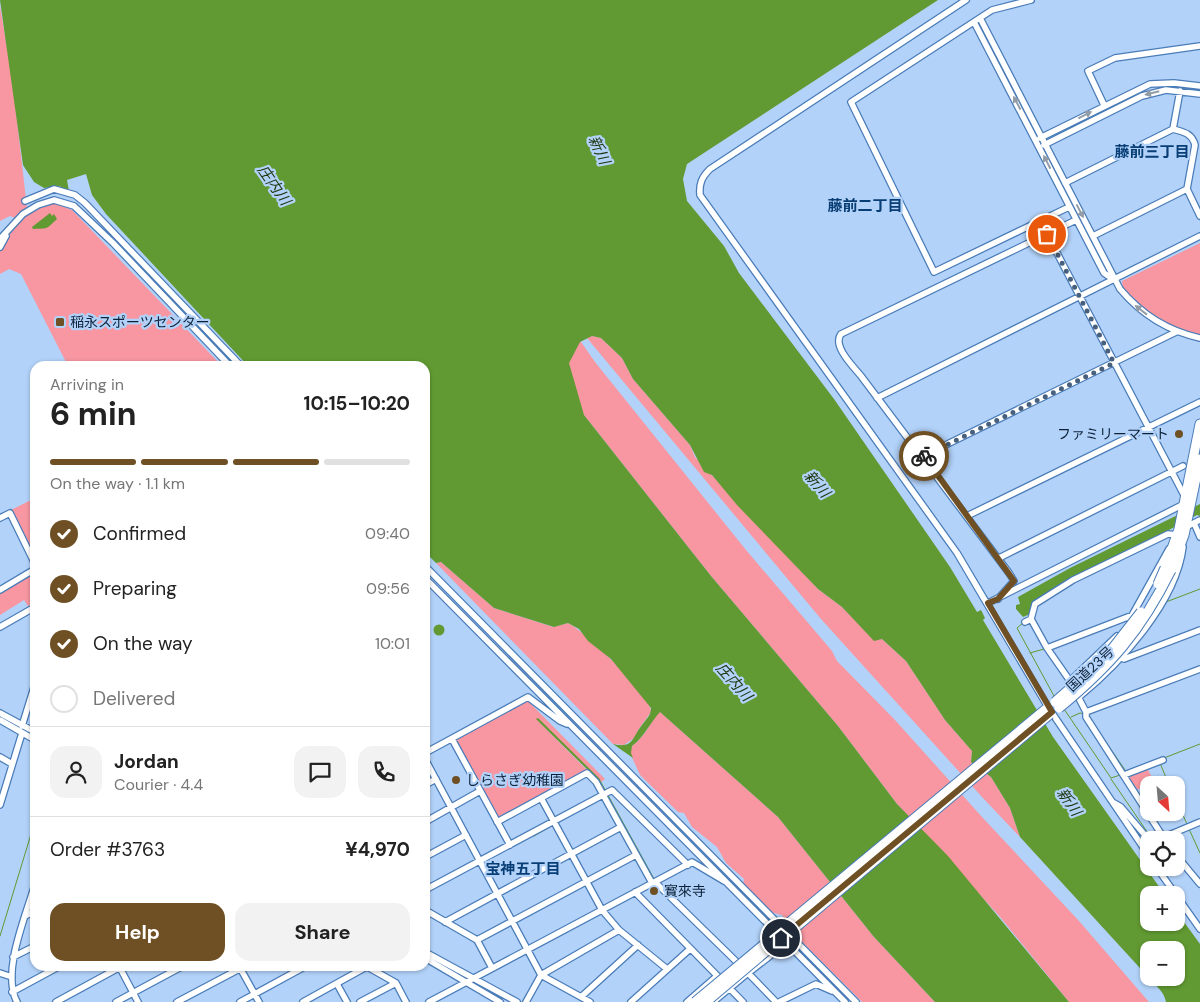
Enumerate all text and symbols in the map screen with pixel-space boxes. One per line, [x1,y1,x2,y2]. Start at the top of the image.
one-way arrow [1144,89,1159,97]
one-way arrow [1013,96,1021,111]
one-way arrow [1078,111,1092,119]
water label: 新川 [584,132,615,170]
district label: 藤前三丁目 [1114,142,1190,162]
one-way arrow [1043,155,1051,169]
water label: 庄内川 [253,161,296,211]
district label: 藤前二丁目 [827,196,903,216]
one-way arrow [1076,204,1084,218]
pin [1026,213,1068,255]
icon: bag [1033,220,1061,248]
one-way arrow [1134,305,1148,315]
place label: 稲永スポーツセンター [70,313,210,331]
marker: 稲永スポーツセンター [54,316,66,328]
text: Arriving in [50,374,124,395]
text: 10:15–10:20 [304,391,410,416]
text: 6 min [50,393,136,435]
place label: ファミリーマート [1057,425,1169,443]
marker: ファミリーマート [1173,428,1185,440]
courier [899,431,949,481]
icon: bike [910,442,938,470]
water label: 新川 [800,466,836,503]
text: On the way · 1.1 km [50,473,185,494]
icon: check [50,520,78,548]
text: Confirmed [93,521,186,546]
text: 09:40 [365,523,410,544]
icon: check [50,575,78,603]
text: Preparing [93,576,177,601]
text: 09:56 [366,578,410,599]
icon: check [50,630,78,658]
text: On the way [93,631,193,656]
text: 10:01 [375,633,410,654]
street label: 国道23号 [1063,643,1117,695]
water label: 庄内川 [712,659,758,707]
text: Delivered [93,686,175,711]
button: person [50,746,102,798]
button: chat [294,746,346,798]
button: phone [358,746,410,798]
text: Jordan [114,749,179,774]
place label: しらさぎ幼稚園 [466,771,564,789]
text: Courier · 4.4 [114,774,203,795]
marker: しらさぎ幼稚園 [450,774,462,786]
north arrow [1140,776,1185,821]
map controls [1140,776,1185,986]
water label: 新川 [1052,784,1087,822]
button: locate [1140,831,1185,876]
text: Order #3763 [50,837,165,862]
text: ¥4,970 [345,837,410,862]
district label: 宝神五丁目 [485,859,561,879]
place label: 寳來寺 [664,882,706,900]
marker: 寳來寺 [648,885,660,897]
button: + [1140,886,1185,931]
button: Help [50,903,225,961]
button: Share [235,903,410,961]
pin [760,917,802,959]
icon: home [767,924,795,952]
button: − [1140,941,1185,986]

